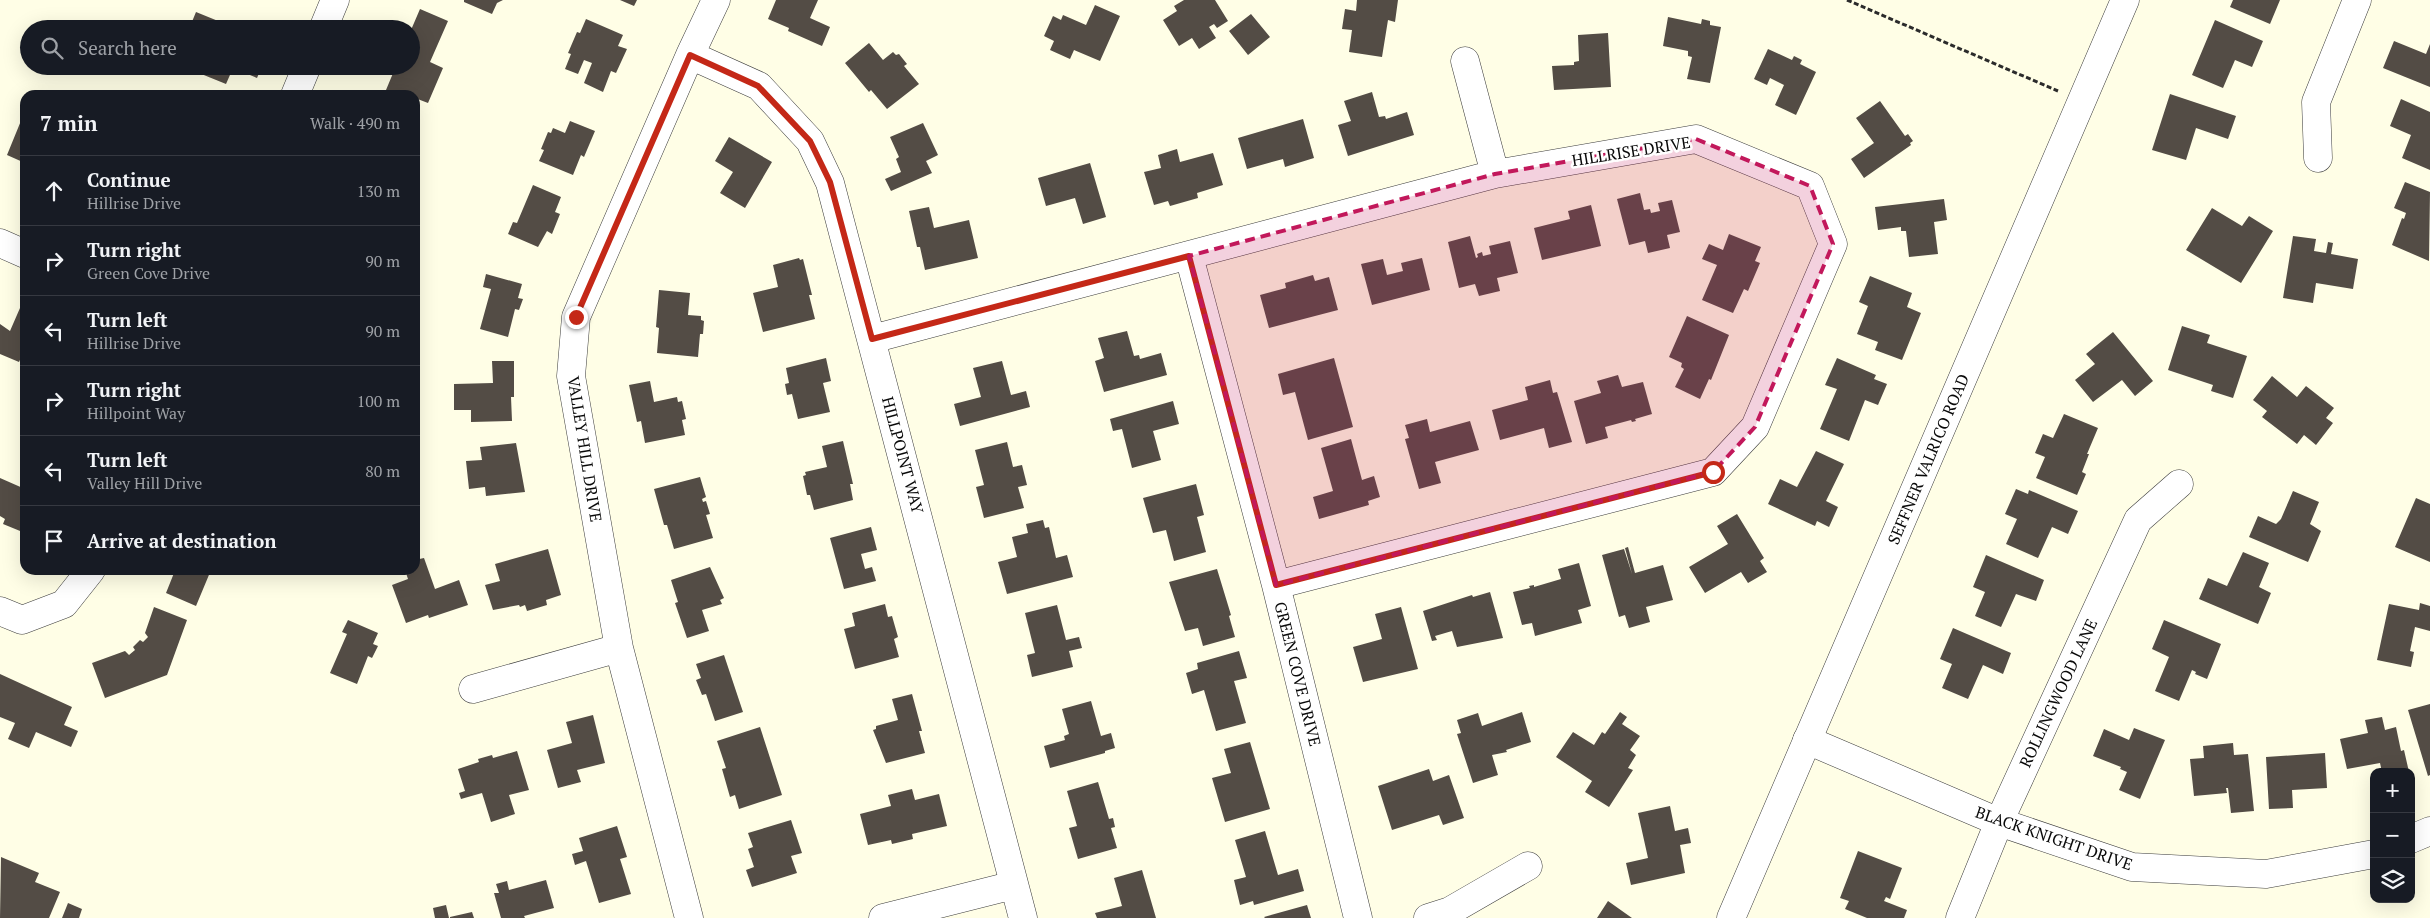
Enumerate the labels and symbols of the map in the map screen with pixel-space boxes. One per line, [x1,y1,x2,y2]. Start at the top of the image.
street label: HILLRISE DRIVE [1570,131,1692,171]
route end [565,306,588,329]
street label: SEFFNER VALRICO ROAD [1882,370,1974,548]
street label: VALLEY HILL DRIVE [563,374,607,524]
street label: HILLPOINT WAY [877,394,929,517]
route start [1702,461,1725,484]
street label: GREEN COVE DRIVE [1269,599,1327,749]
street label: ROLLINGWOOD LANE [2014,615,2102,771]
street label: BLACK KNIGHT DRIVE [1973,801,2135,875]

